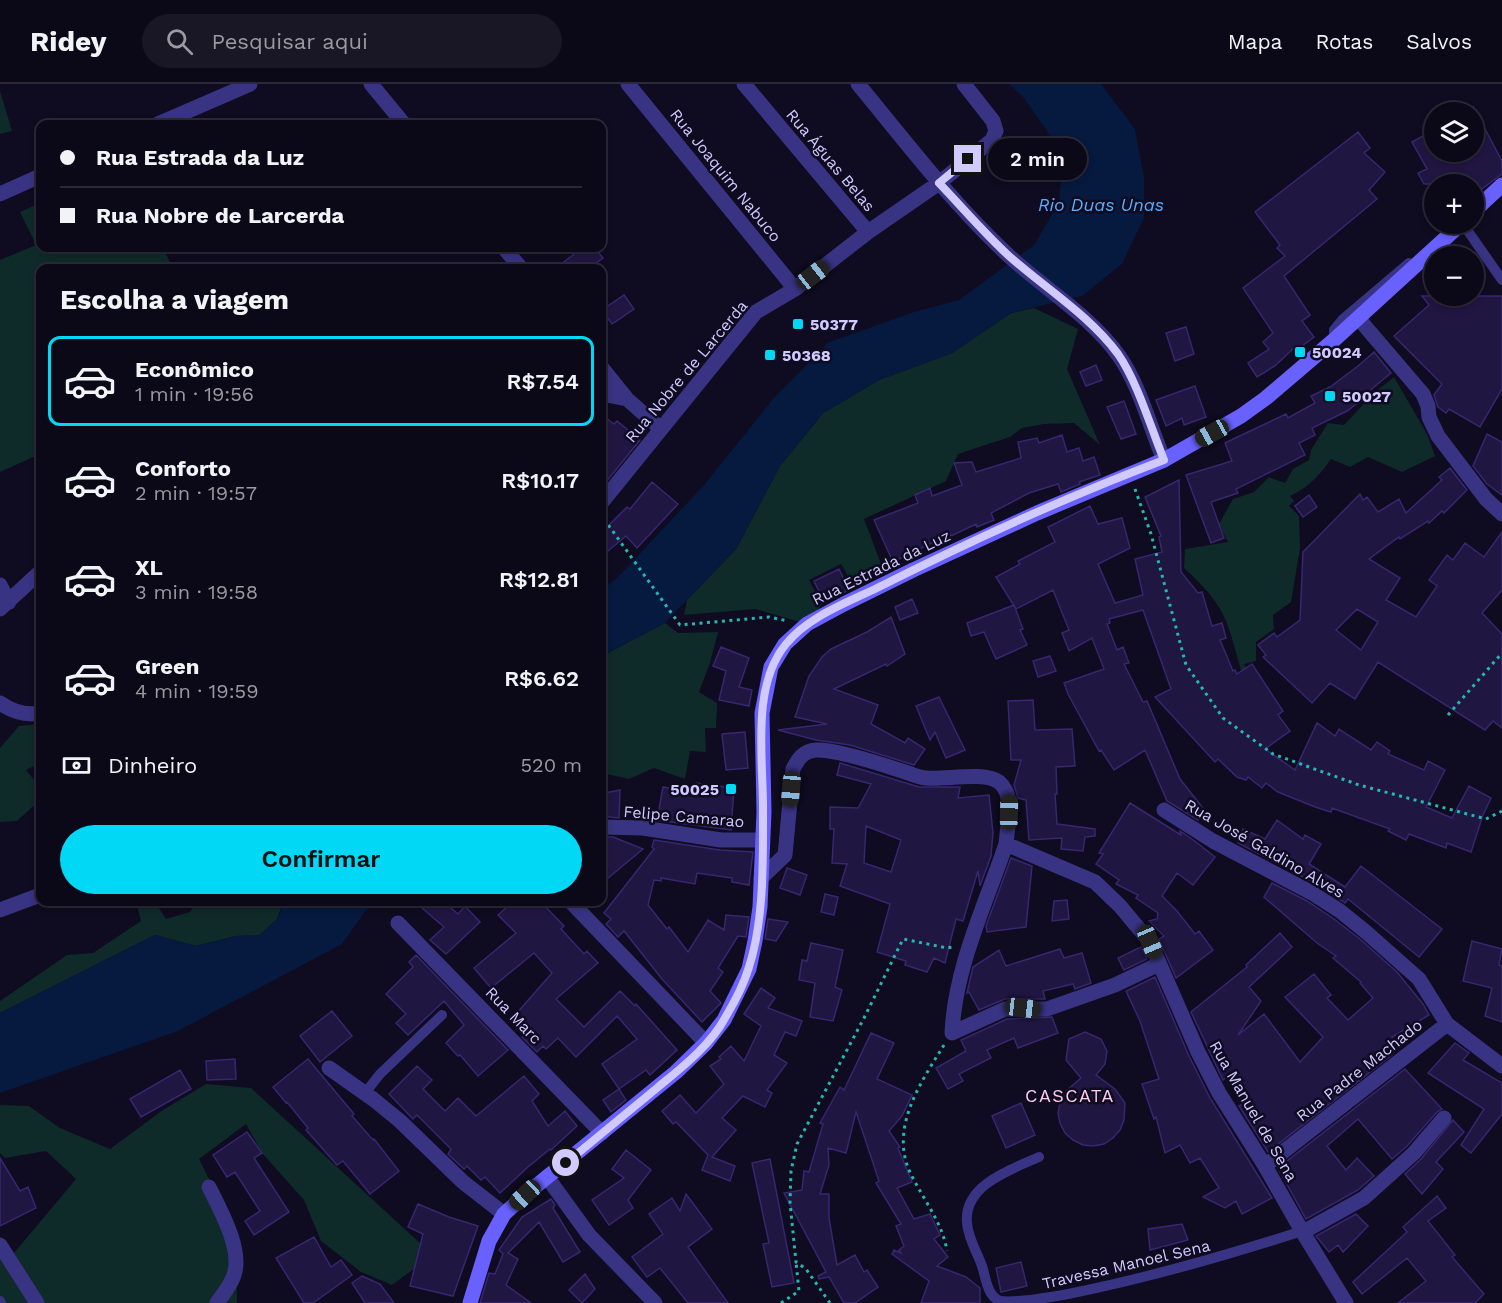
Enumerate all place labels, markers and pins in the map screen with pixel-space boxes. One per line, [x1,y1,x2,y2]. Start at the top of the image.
place label: 50377 [810,315,858,334]
marker: 50377 [791,317,805,331]
place label: 50024 [1312,343,1362,362]
marker: 50024 [1293,345,1307,359]
place label: 50368 [782,346,831,365]
marker: 50368 [763,348,777,362]
place label: 50027 [1342,387,1391,406]
marker: 50027 [1323,389,1337,403]
place label: 50025 [670,780,719,799]
marker: 50025 [724,782,738,796]

